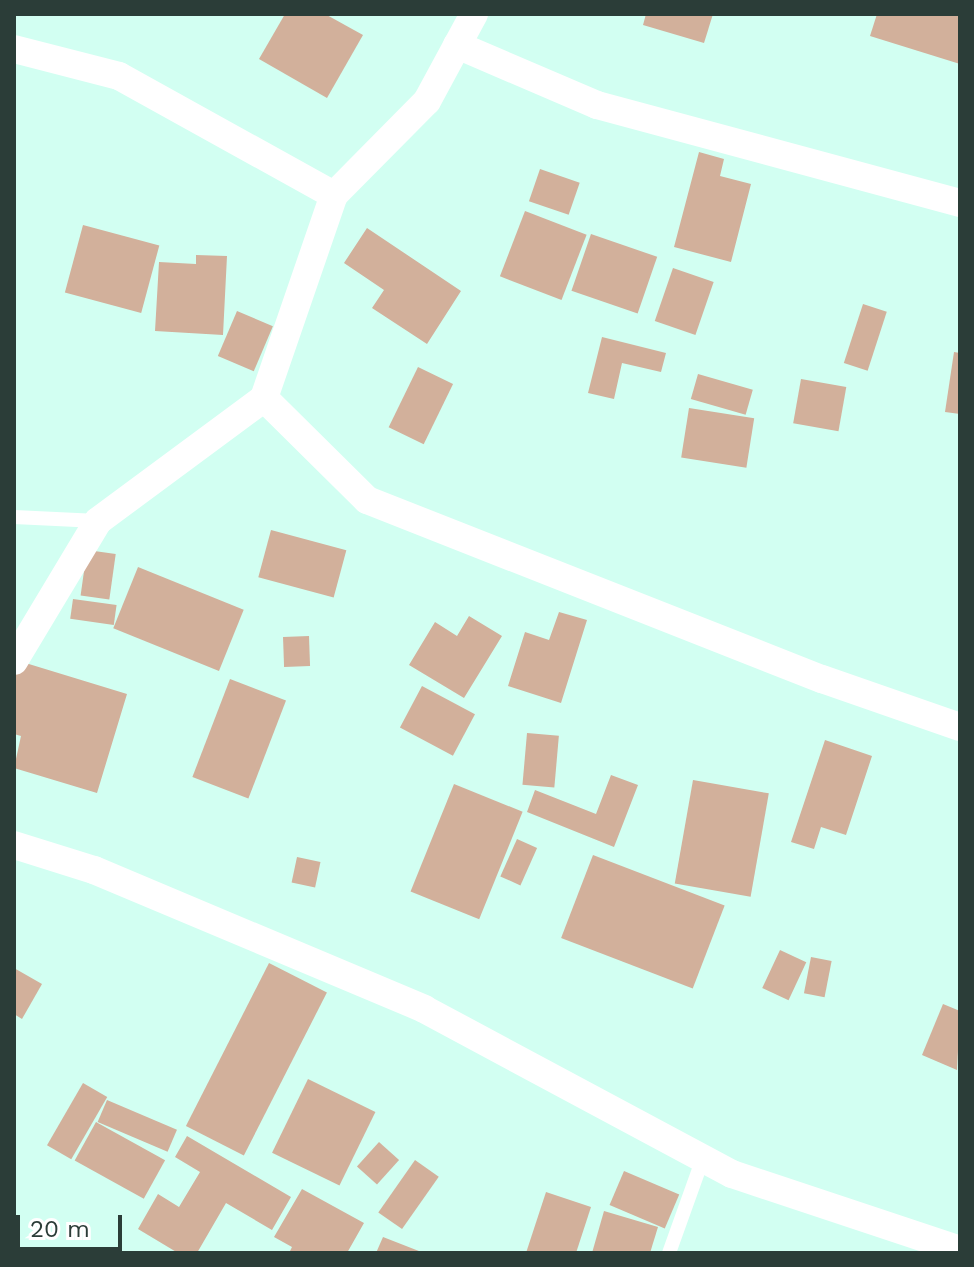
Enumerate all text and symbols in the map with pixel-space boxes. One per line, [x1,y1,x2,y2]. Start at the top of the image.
scale bar [20,1199,126,1249]
text: 20 m [30,1215,90,1243]

